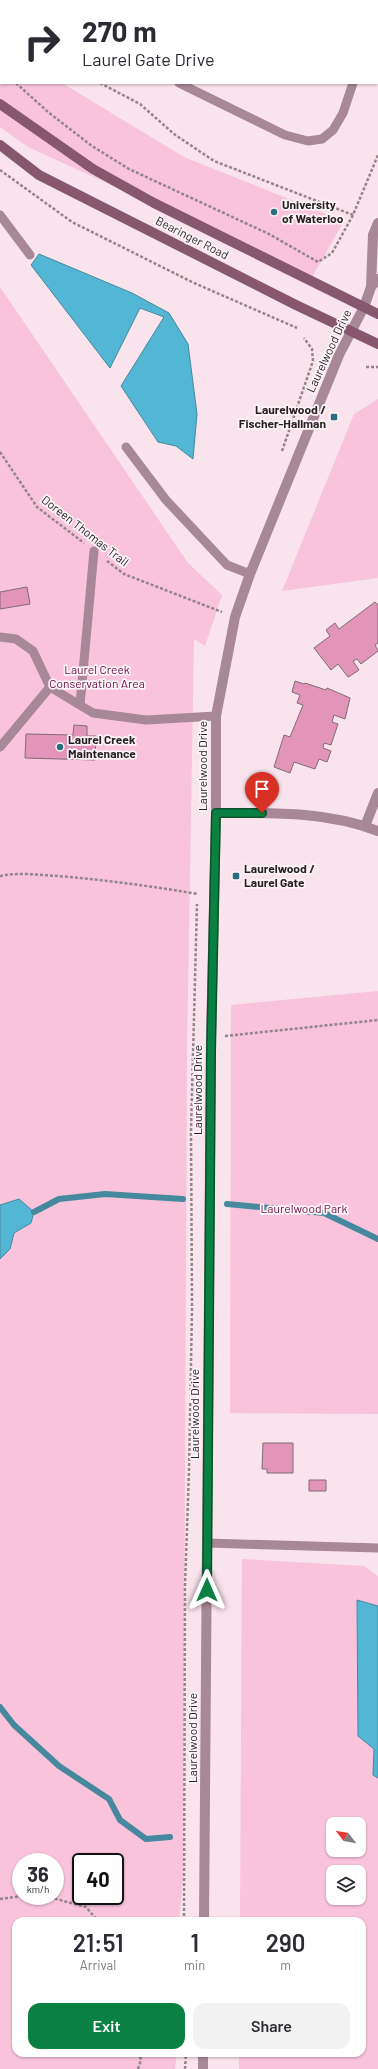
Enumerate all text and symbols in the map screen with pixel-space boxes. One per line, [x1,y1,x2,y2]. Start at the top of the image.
text: 270 m [82,14,157,48]
icon: right [16,16,68,68]
text: Laurel Gate Drive [82,48,214,70]
place label: University of Waterloo [282,197,344,225]
marker: University of Waterloo [269,207,279,217]
street label: Bearinger Road [154,213,231,262]
street label: Laurelwood Drive [303,307,353,394]
place label: Laurelwood / Fischer-Hallman [239,402,326,430]
marker: Laurelwood / Fischer-Hallman [329,412,339,422]
street label: Doreen Thomas Trail [39,492,132,568]
park label: Laurel Creek Conservation Area [49,662,145,690]
street label: Laurelwood Drive [195,721,209,811]
place label: Laurel Creek Maintenance [68,732,136,760]
marker: Laurel Creek Maintenance [55,742,65,752]
pin [245,772,279,813]
icon: arrive [251,778,273,800]
place label: Laurelwood / Laurel Gate [244,861,315,889]
marker: Laurelwood / Laurel Gate [231,871,241,881]
street label: Laurelwood Drive [190,1045,204,1135]
park label: Laurelwood Park [261,1201,347,1215]
street label: Laurelwood Drive [187,1369,201,1459]
position arrow [186,1569,228,1611]
street label: Laurelwood Drive [185,1693,199,1783]
north arrow [326,1817,366,1857]
map controls [326,1817,366,1905]
speed limit sign: 40 [72,1853,124,1905]
text: 36 [27,1862,49,1886]
button: layers [326,1865,366,1905]
text: km/h [27,1883,49,1895]
text: 21:51 [73,1928,123,1957]
text: 1 [190,1928,199,1957]
text: 290 [266,1928,305,1957]
text: Arrival [80,1957,116,1973]
text: min [184,1957,205,1973]
text: m [280,1957,291,1973]
button: Exit [28,2003,185,2049]
button: Share [193,2003,350,2049]

